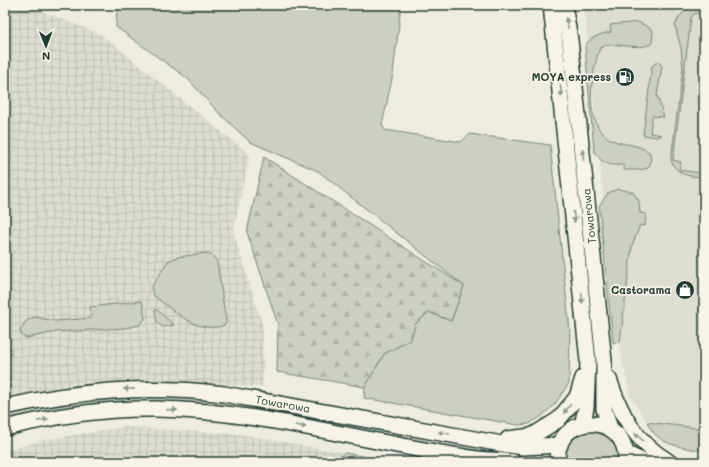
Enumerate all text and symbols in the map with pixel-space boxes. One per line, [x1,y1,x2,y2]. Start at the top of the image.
one-way arrow [563,16,569,29]
north arrow [26,26,66,66]
text: N [42,49,50,64]
fuel station icon: MOYA express [614,66,636,88]
place label: MOYA express [532,69,611,84]
one-way arrow [557,85,564,97]
one-way arrow [580,149,586,161]
street label: Towarowa [578,188,599,244]
one-way arrow [571,211,577,223]
shop icon: Castorama [674,279,696,301]
place label: Castorama [611,282,671,297]
one-way arrow [579,292,585,304]
one-way arrow [122,386,135,392]
street label: Towarowa [254,391,312,416]
one-way arrow [562,404,571,414]
one-way arrow [166,406,178,413]
one-way arrow [37,417,49,423]
one-way arrow [295,423,307,429]
one-way arrow [438,430,451,436]
one-way arrow [634,432,644,442]

